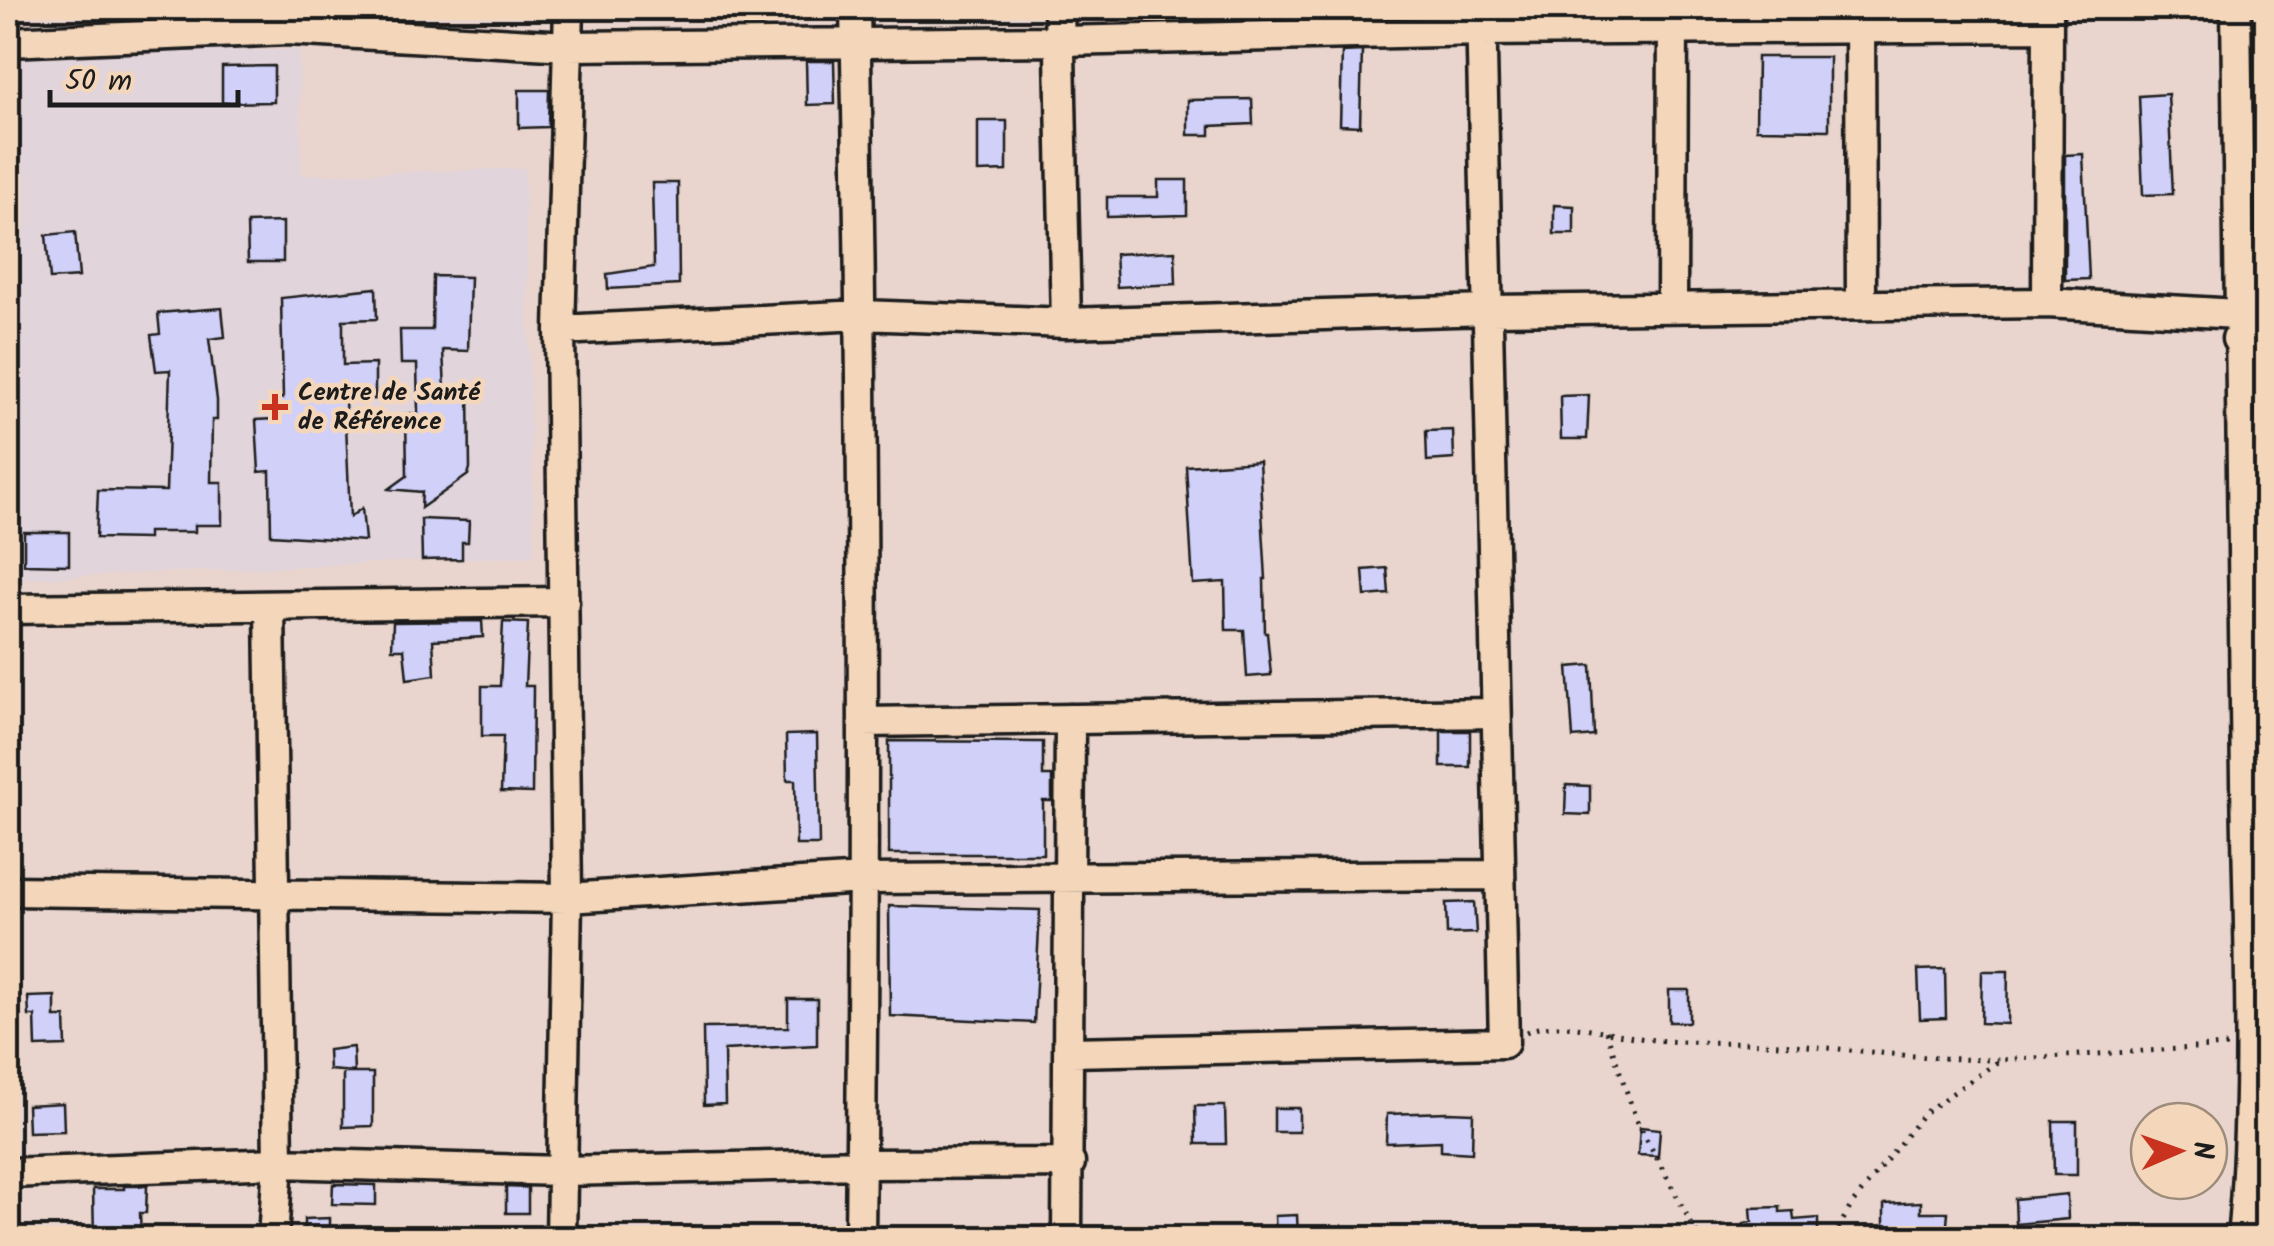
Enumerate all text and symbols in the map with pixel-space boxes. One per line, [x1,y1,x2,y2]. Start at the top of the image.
scale bar [50,45,238,107]
text: 50 m [65,58,132,106]
place label: Centre de Santé de Référence [298,373,482,442]
marker: Centre de Santé de Référence [262,394,288,420]
north arrow [2129,1101,2229,1201]
text: N [2179,1141,2224,1160]

